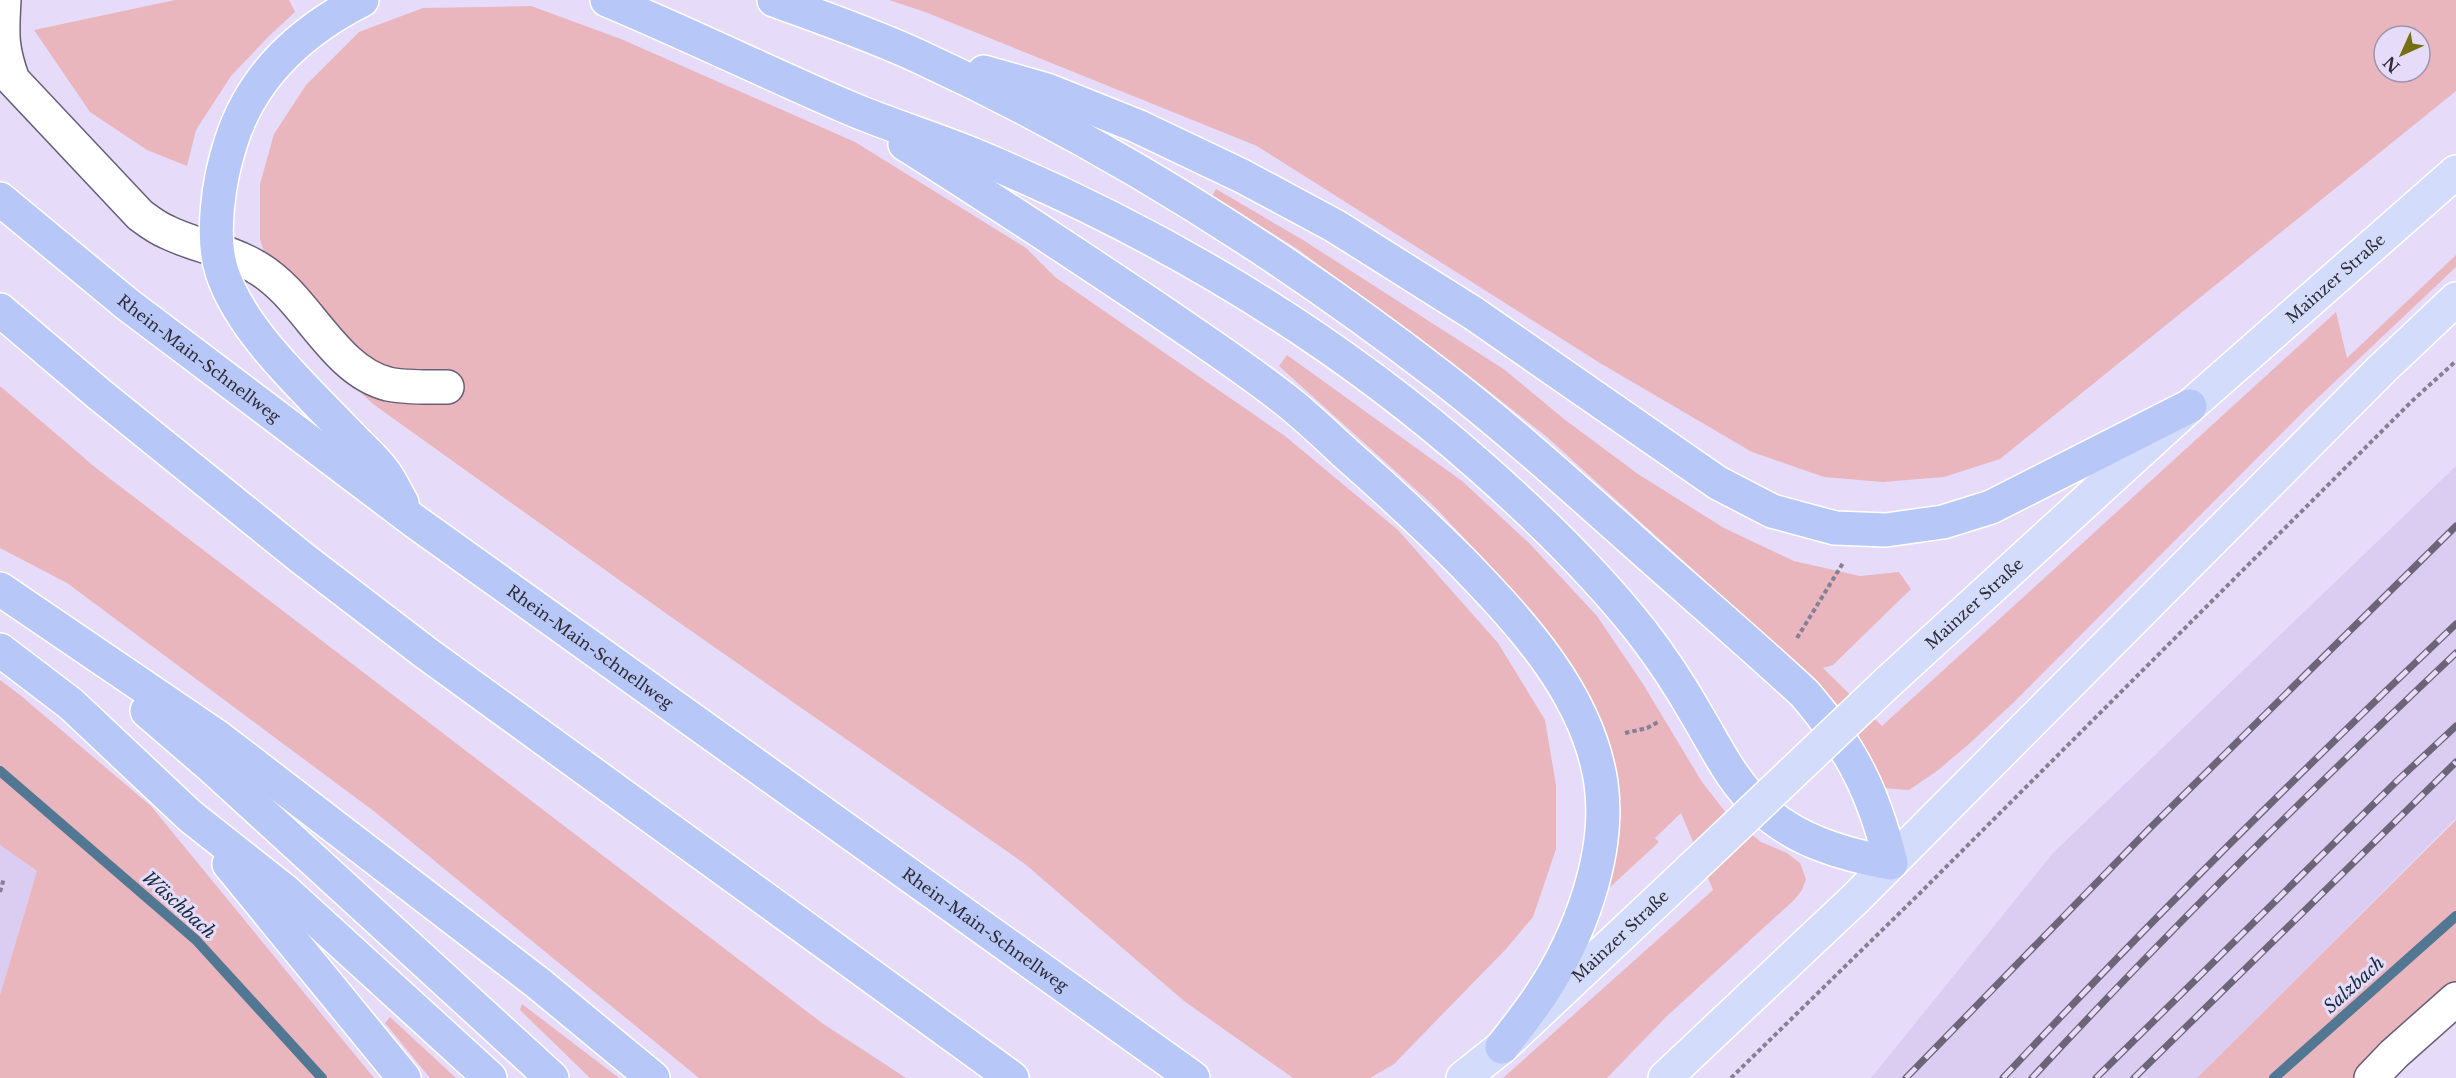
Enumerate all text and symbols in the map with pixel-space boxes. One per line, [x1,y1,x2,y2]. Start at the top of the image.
north arrow [2372,24,2432,84]
text: N [2379,52,2404,77]
street label: Mainzer Straße [2281,229,2389,327]
street label: Rhein-Main-Schnellweg [113,290,285,427]
street label: Mainzer Straße [1921,554,2027,653]
street label: Rhein-Main-Schnellweg [503,581,677,713]
street label: Rhein-Main-Schnellweg [899,863,1073,996]
water label: Wäschbach [138,866,220,944]
street label: Mainzer Straße [1568,886,1673,986]
water label: Salzbach [2319,952,2389,1018]

